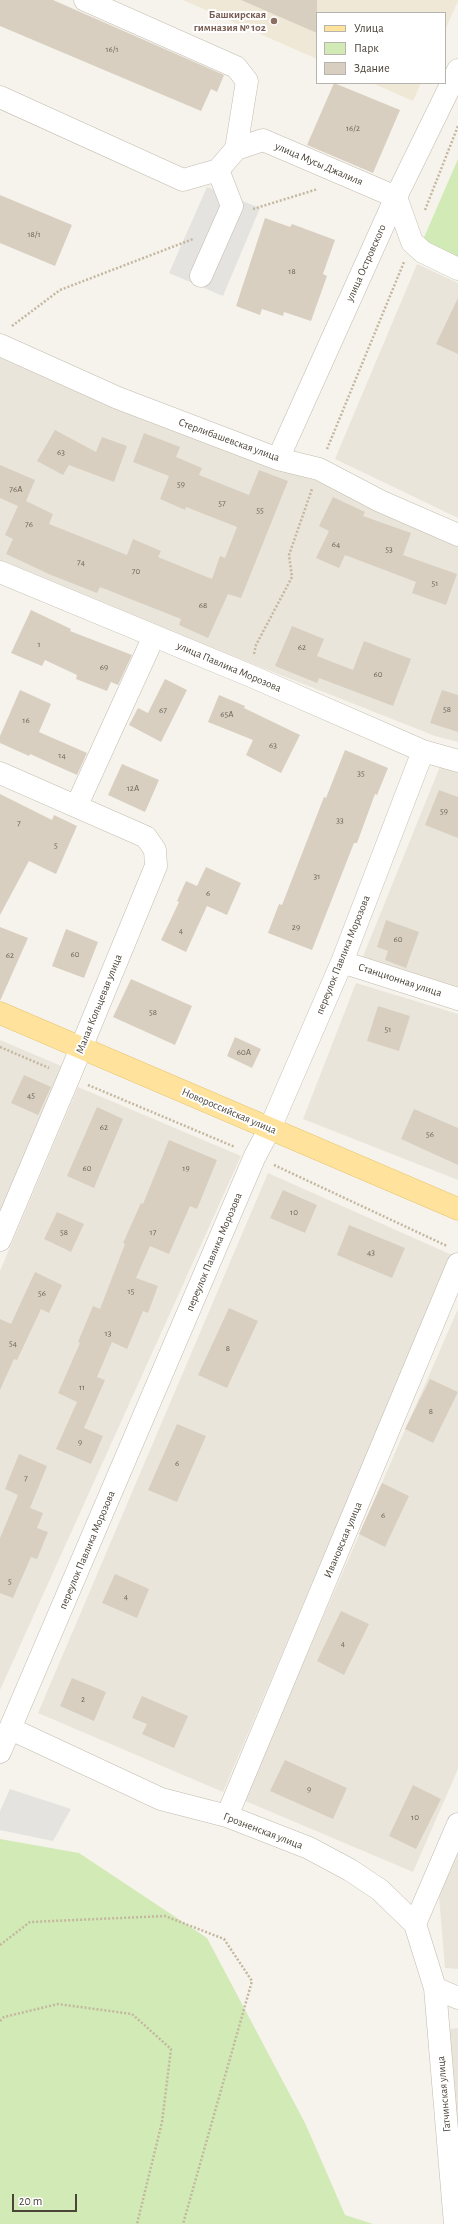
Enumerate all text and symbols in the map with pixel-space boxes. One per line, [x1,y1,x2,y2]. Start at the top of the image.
place label: Башкирская гимназия № 102 [194,8,266,34]
legend [316,12,446,84]
marker: Башкирская гимназия № 102 [269,16,279,26]
text: Улица [354,22,384,34]
text: Парк [354,42,379,54]
house number: 16/1 [105,44,119,54]
text: Здание [354,62,390,74]
house number: 16/2 [346,123,360,133]
street label: улица Мусы Джалиля [273,139,365,189]
street label: улица Островского [343,222,389,304]
house number: 18/1 [27,229,41,239]
house number: 18 [288,266,296,276]
street label: Стерлибашевская улица [177,416,281,464]
house number: 63 [57,447,65,457]
house number: 59 [177,479,185,489]
house number: 76А [9,484,23,494]
house number: 57 [218,498,226,508]
house number: 55 [256,505,264,515]
house number: 76 [25,519,33,529]
house number: 64 [332,539,340,549]
house number: 53 [385,544,393,554]
house number: 74 [77,557,85,567]
house number: 70 [132,566,140,576]
house number: 51 [432,578,438,588]
house number: 68 [199,600,207,610]
house number: 1 [37,639,41,649]
street label: улица Павлика Морозова [175,639,283,695]
house number: 62 [298,642,306,652]
house number: 69 [100,662,108,672]
house number: 60 [374,669,382,679]
house number: 58 [443,704,451,714]
house number: 67 [159,705,167,715]
house number: 65А [220,709,234,719]
house number: 16 [22,715,30,725]
house number: 63 [269,740,277,750]
house number: 14 [58,750,66,760]
house number: 35 [357,768,365,778]
house number: 12А [127,783,139,793]
house number: 59 [440,806,448,816]
house number: 33 [336,815,344,825]
house number: 7 [17,818,21,828]
house number: 5 [54,840,58,850]
house number: 31 [314,871,320,881]
house number: 6 [206,888,210,898]
street label: переулок Павлика Морозова [313,893,373,1017]
house number: 29 [292,922,300,932]
house number: 4 [179,925,183,935]
house number: 60 [394,934,402,944]
house number: 60 [71,949,79,959]
house number: 62 [6,950,14,960]
street label: Малая Кольцевая улица [73,952,125,1056]
street label: Станционная улица [357,960,443,1000]
house number: 58 [149,1007,157,1017]
house number: 51 [385,1024,391,1034]
house number: 60А [237,1047,251,1057]
street label: Новороссийская улица [180,1085,278,1137]
house number: 45 [27,1090,35,1100]
house number: 62 [100,1122,108,1132]
house number: 56 [426,1129,434,1139]
house number: 60 [83,1163,91,1173]
house number: 19 [182,1163,190,1173]
street label: переулок Павлика Морозова [183,1191,245,1313]
house number: 10 [290,1207,298,1217]
house number: 58 [60,1227,68,1237]
house number: 17 [150,1227,156,1237]
house number: 43 [367,1247,375,1257]
house number: 15 [128,1286,134,1296]
house number: 56 [38,1288,46,1298]
house number: 13 [105,1328,111,1338]
house number: 54 [9,1338,17,1348]
house number: 8 [226,1343,230,1353]
house number: 11 [79,1382,85,1392]
house number: 8 [429,1406,433,1416]
house number: 9 [78,1437,82,1447]
house number: 6 [175,1458,179,1468]
house number: 7 [24,1473,28,1483]
street label: переулок Павлика Морозова [56,1489,118,1611]
street label: Ивановская улица [321,1500,365,1580]
house number: 6 [381,1510,385,1520]
house number: 5 [8,1576,12,1586]
house number: 4 [124,1591,128,1601]
house number: 4 [341,1638,345,1648]
house number: 2 [81,1694,85,1704]
house number: 9 [307,1784,311,1794]
street label: Грозненская улица [221,1810,305,1852]
house number: 10 [411,1812,419,1822]
street label: Гатчинская улица [434,2055,454,2133]
scale bar [14,2186,79,2212]
text: 20 m [19,2195,42,2207]

